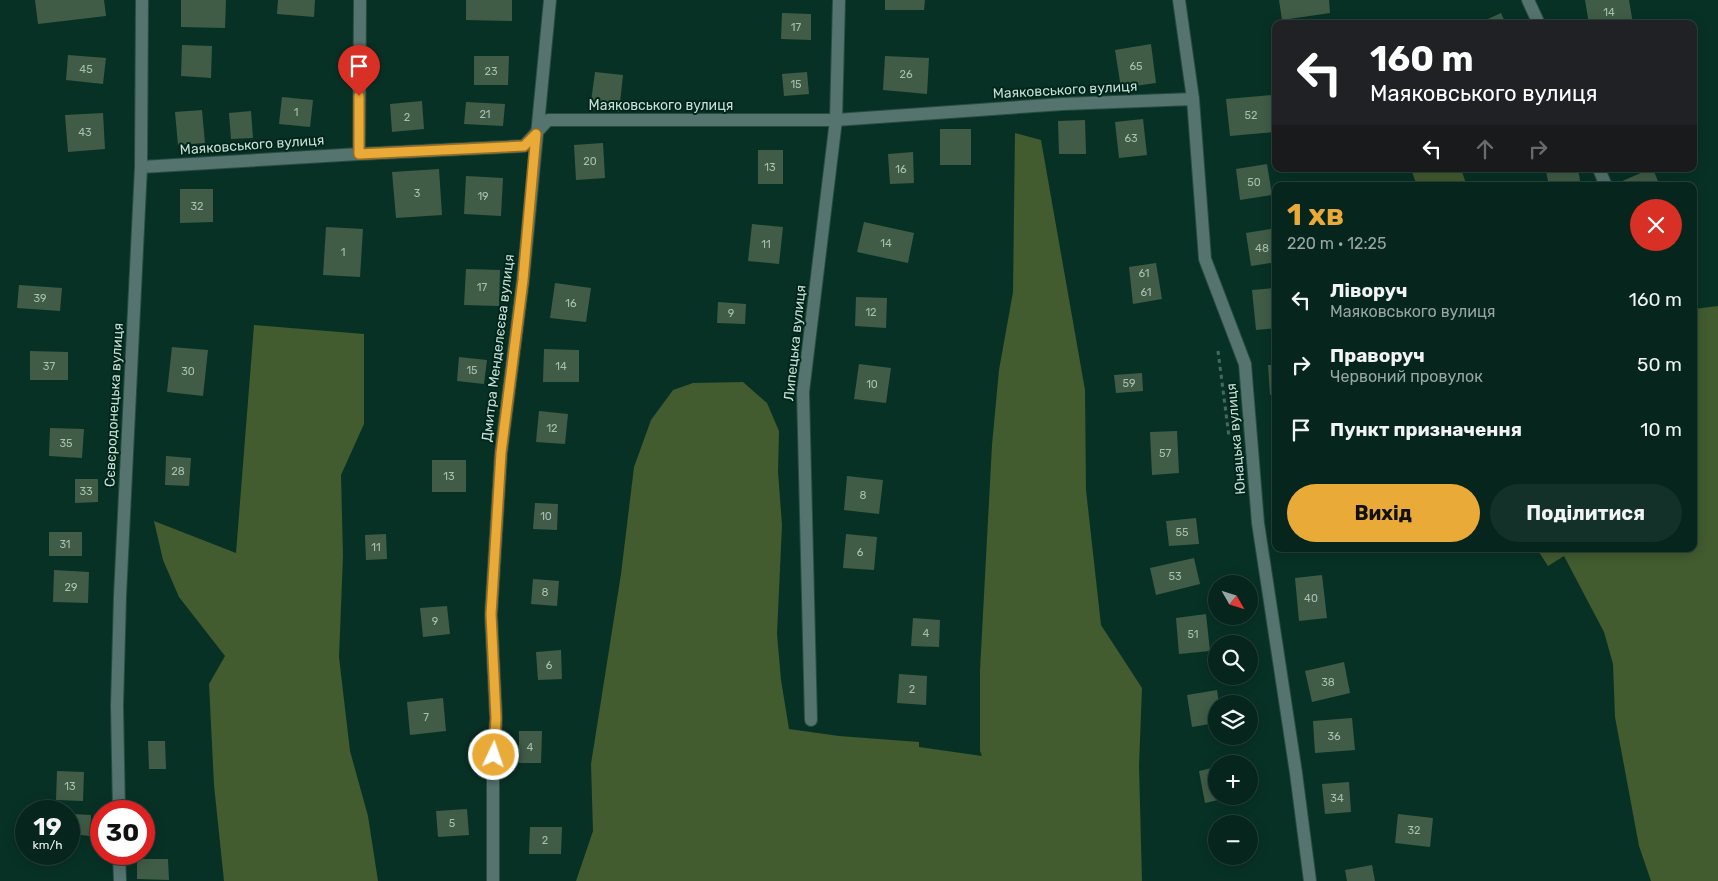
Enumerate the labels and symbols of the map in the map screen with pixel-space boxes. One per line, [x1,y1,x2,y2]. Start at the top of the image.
house number: 14 [1603,6,1615,19]
house number: 17 [791,21,802,34]
pin [338,45,380,96]
house number: 65 [1129,60,1143,73]
house number: 45 [79,63,93,76]
house number: 23 [484,65,498,78]
house number: 26 [899,68,913,81]
house number: 15 [790,78,802,91]
street label: Маяковського вулиця [992,78,1138,102]
street label: Маяковського вулиця [589,97,733,114]
house number: 1 [294,106,298,119]
house number: 21 [479,108,491,121]
house number: 52 [1245,109,1258,122]
house number: 2 [404,111,410,124]
house number: 43 [78,126,92,139]
street label: Маяковського вулиця [179,131,325,159]
house number: 63 [1124,132,1138,145]
house number: 20 [583,155,597,168]
house number: 13 [764,161,776,174]
house number: 16 [895,163,907,176]
house number: 50 [1247,176,1261,189]
house number: 3 [414,187,421,200]
house number: 19 [477,190,489,203]
house number: 32 [190,200,204,213]
house number: 14 [880,237,892,250]
house number: 11 [761,238,771,251]
house number: 48 [1255,242,1269,255]
house number: 1 [341,246,345,259]
street label: Дмитра Менделєєва вулиця [478,253,518,443]
house number: 61 [1138,267,1150,280]
house number: 17 [477,281,488,294]
street label: Липецька вулиця [780,284,810,402]
house number: 61 [1140,286,1152,299]
house number: 39 [33,292,47,305]
house number: 16 [565,297,577,310]
house number: 12 [865,306,877,319]
house number: 9 [728,307,734,320]
street label: Сєвєродонецька вулиця [101,323,127,487]
house number: 37 [43,360,55,373]
house number: 14 [555,360,567,373]
house number: 15 [466,364,478,377]
house number: 30 [181,365,195,378]
house number: 59 [1122,377,1136,390]
house number: 10 [866,378,878,391]
street label: Юнацька вулиця [1223,383,1249,495]
house number: 12 [546,422,558,435]
house number: 35 [59,437,73,450]
house number: 57 [1159,447,1171,460]
house number: 28 [171,465,185,478]
house number: 13 [443,470,455,483]
house number: 33 [79,485,93,498]
house number: 8 [860,489,867,502]
house number: 10 [540,510,552,523]
house number: 55 [1175,526,1189,539]
house number: 31 [59,538,71,551]
house number: 11 [371,541,381,554]
house number: 6 [857,546,864,559]
house number: 53 [1168,570,1182,583]
north arrow [1208,575,1258,625]
house number: 29 [65,581,77,594]
house number: 8 [542,586,549,599]
house number: 40 [1304,592,1318,605]
house number: 9 [432,615,438,628]
house number: 4 [923,627,930,640]
house number: 51 [1187,628,1199,641]
house number: 6 [546,659,553,672]
house number: 38 [1321,676,1335,689]
house number: 2 [909,683,915,696]
house number: 7 [423,711,429,724]
position arrow [467,728,519,780]
house number: 36 [1327,730,1341,743]
house number: 4 [527,741,534,754]
house number: 13 [64,780,76,793]
house number: 34 [1330,792,1344,805]
speed limit sign: 30 [90,800,155,865]
house number: 5 [449,817,456,830]
house number: 32 [1407,824,1421,837]
house number: 2 [542,834,548,847]

